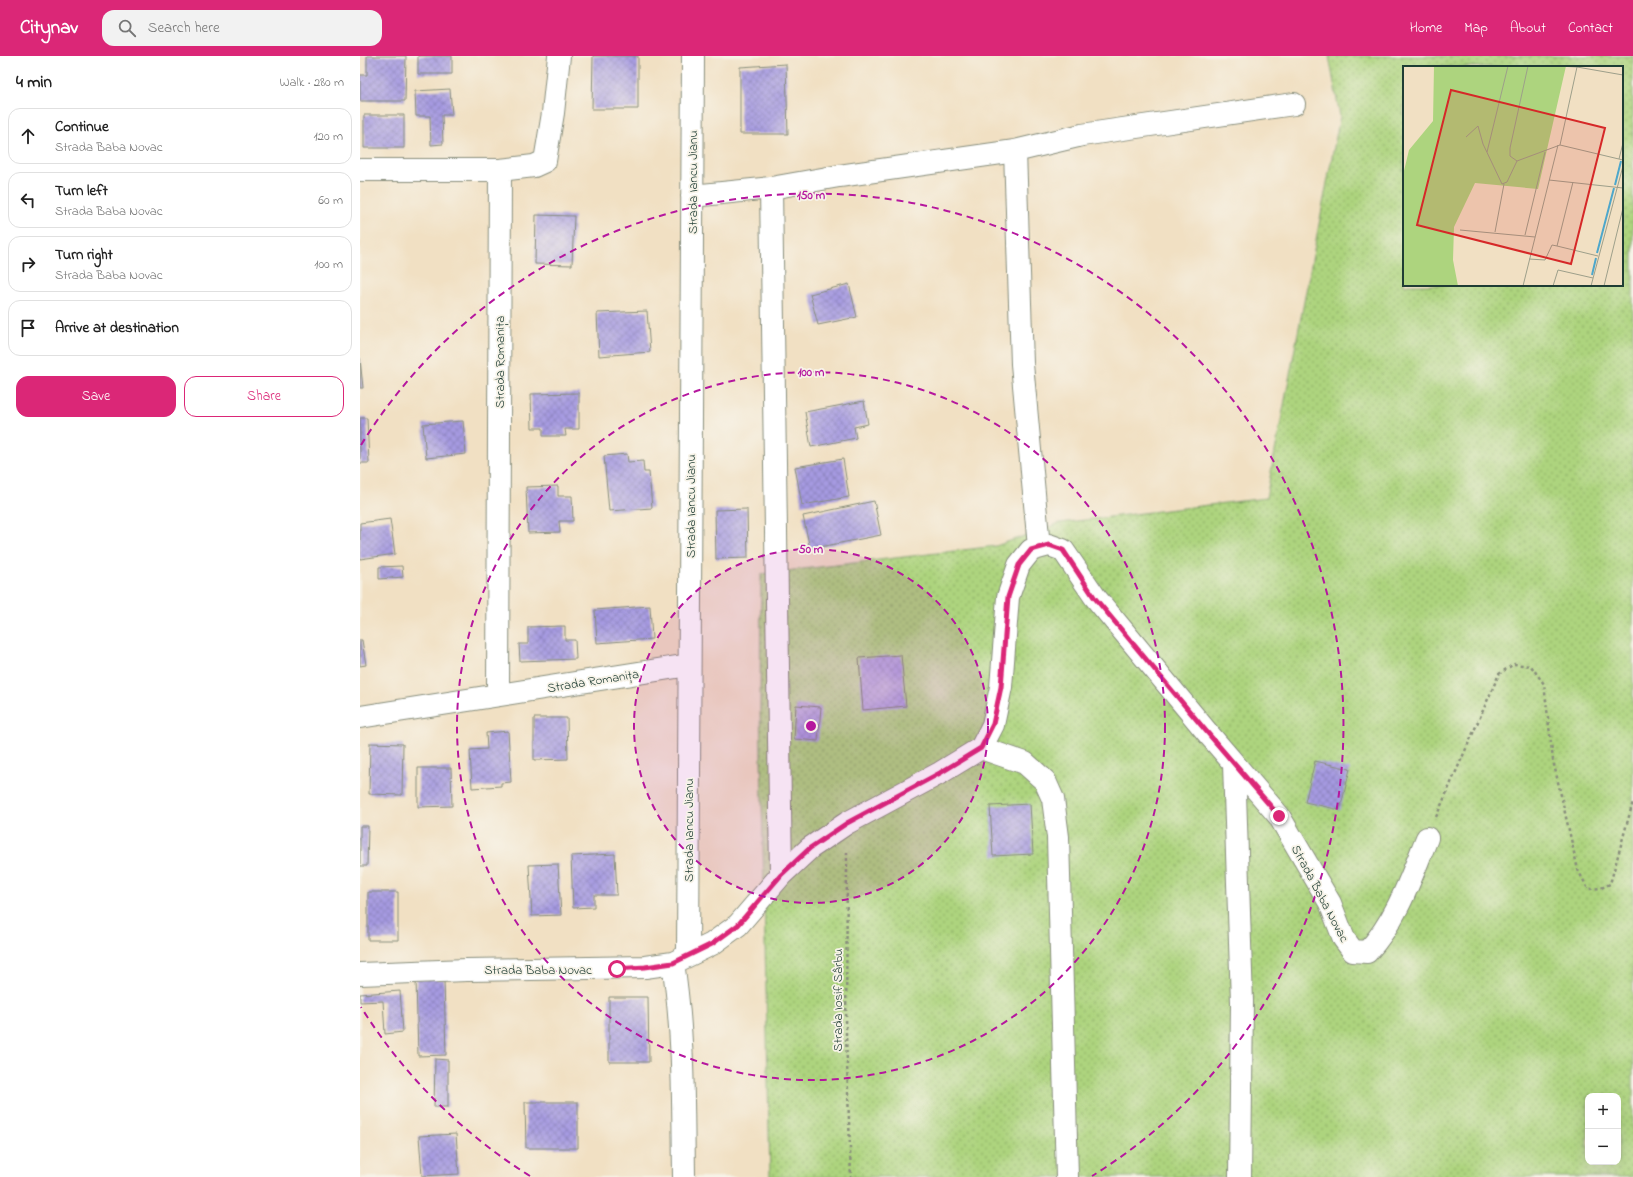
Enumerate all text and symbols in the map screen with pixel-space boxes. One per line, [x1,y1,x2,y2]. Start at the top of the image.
search box [102,10,382,46]
text: Citynav [20,15,78,42]
icon: search [116,17,138,39]
text: Search here [148,17,220,39]
text: Home [1410,18,1442,39]
text: Map [1464,18,1488,39]
text: About [1510,18,1546,39]
text: Contact [1568,18,1613,39]
inset map [1403,66,1623,286]
text: 4 min [16,70,52,95]
text: Walk · 280 m [279,73,344,92]
text: Continue [55,116,109,138]
icon: ahead [17,125,39,147]
text: 120 m [313,127,343,146]
street label: Strada Iancu Jianu [684,130,703,234]
text: Strada Baba Novac [55,138,163,157]
text: Turn left [55,180,108,202]
text: 150 m [797,187,826,205]
icon: left [17,189,39,211]
text: 60 m [318,191,343,210]
text: Strada Baba Novac [55,202,163,221]
text: Turn right [55,244,113,266]
icon: right [17,253,39,275]
text: 100 m [314,255,343,274]
text: Strada Baba Novac [55,266,163,285]
street label: Strada Romanița [491,316,510,408]
icon: arrive [17,317,39,339]
text: Arrive at destination [55,317,179,339]
text: 100 m [798,364,825,382]
button: Save [16,376,176,417]
button: Share [184,376,344,417]
street label: Strada Iancu Jianu [682,454,701,558]
text: 50 m [799,541,824,559]
street label: Strada Romanița [546,665,640,698]
centre of rings [804,719,818,733]
street label: Strada Iancu Jianu [680,778,699,882]
route end [1270,807,1288,825]
street label: Strada Baba Novac [1286,842,1353,946]
street label: Strada Iosif Sârbu [829,948,848,1052]
route start [608,960,626,978]
street label: Strada Baba Novac [484,961,592,980]
map controls [1585,1093,1621,1165]
button: + [1585,1093,1621,1129]
button: − [1585,1129,1621,1165]

